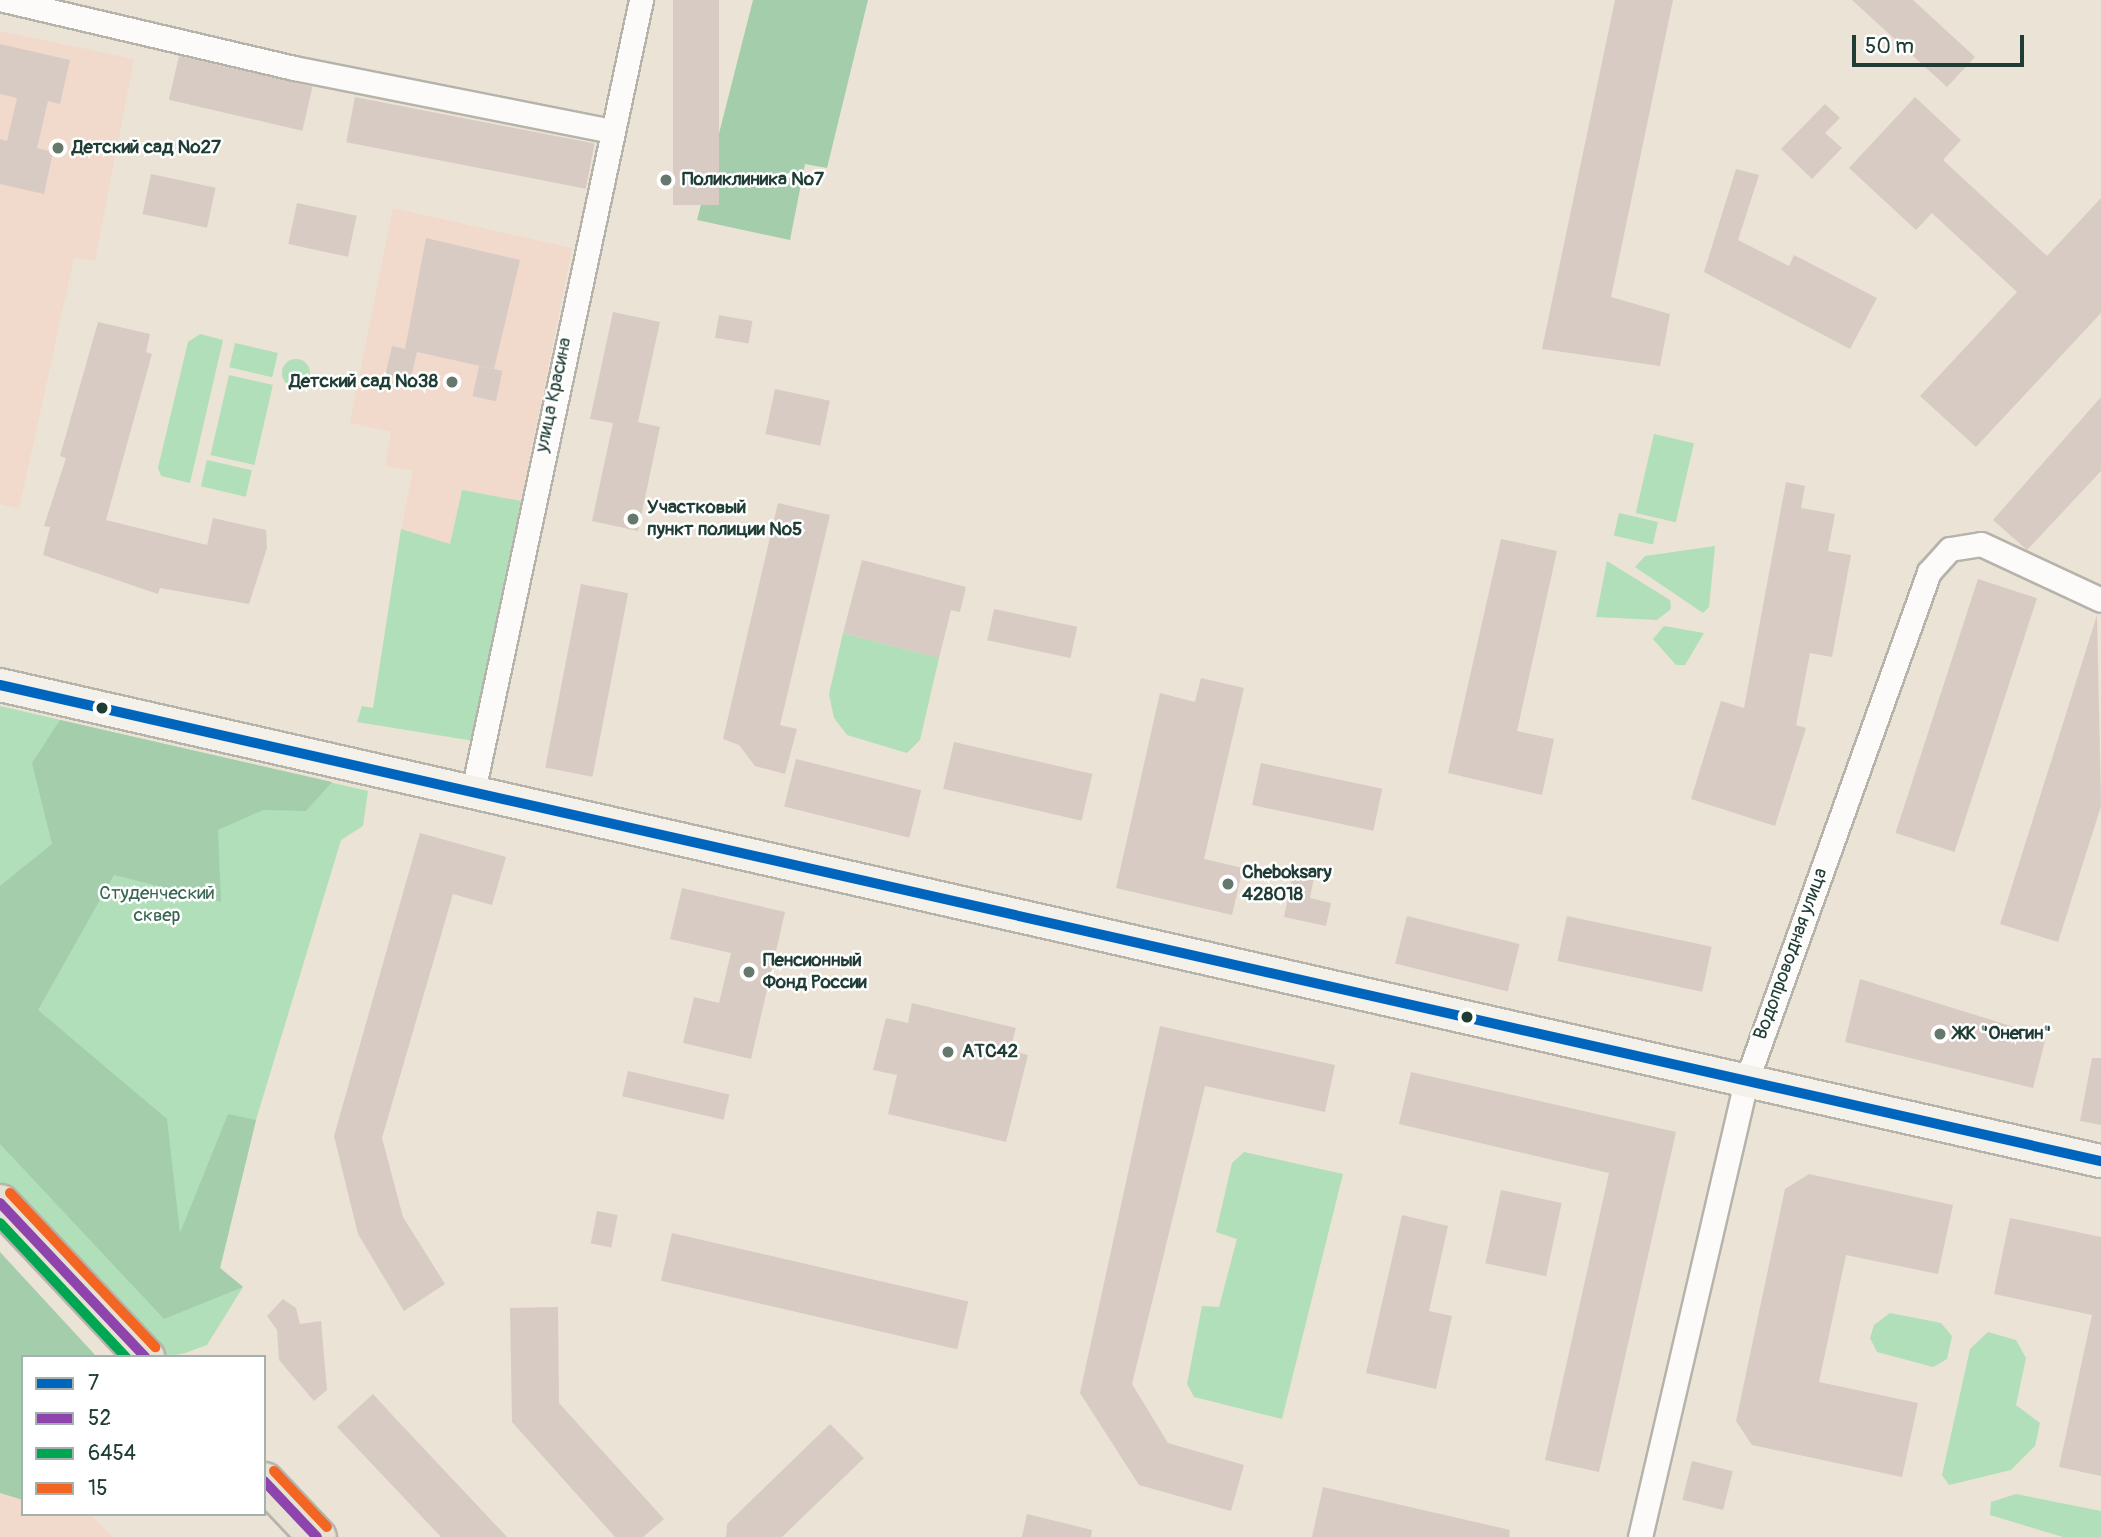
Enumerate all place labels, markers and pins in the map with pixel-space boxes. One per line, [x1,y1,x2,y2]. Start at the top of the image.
place label: Детский сад №27 [72,137,221,159]
marker: Детский сад №27 [50,140,66,156]
place label: Поликлиника №7 [682,169,824,191]
marker: Поликлиника №7 [656,170,676,190]
place label: Детский сад №38 [289,371,438,393]
marker: Детский сад №38 [444,374,460,390]
place label: Участковый пункт полиции №5 [647,497,802,541]
marker: Участковый пункт полиции №5 [625,511,641,527]
unlabelled marker [95,701,109,715]
place label: Cheboksary 428018 [1242,862,1332,906]
marker: Cheboksary 428018 [1220,876,1236,892]
place label: Пенсионный Фонд России [763,950,867,994]
marker: Пенсионный Фонд России [741,964,757,980]
unlabelled marker [1460,1010,1474,1024]
place label: ЖК "Онегин" [1954,1023,2051,1045]
marker: ЖК "Онегин" [1932,1026,1948,1042]
place label: АТС42 [962,1041,1018,1063]
marker: АТС42 [940,1044,956,1060]

